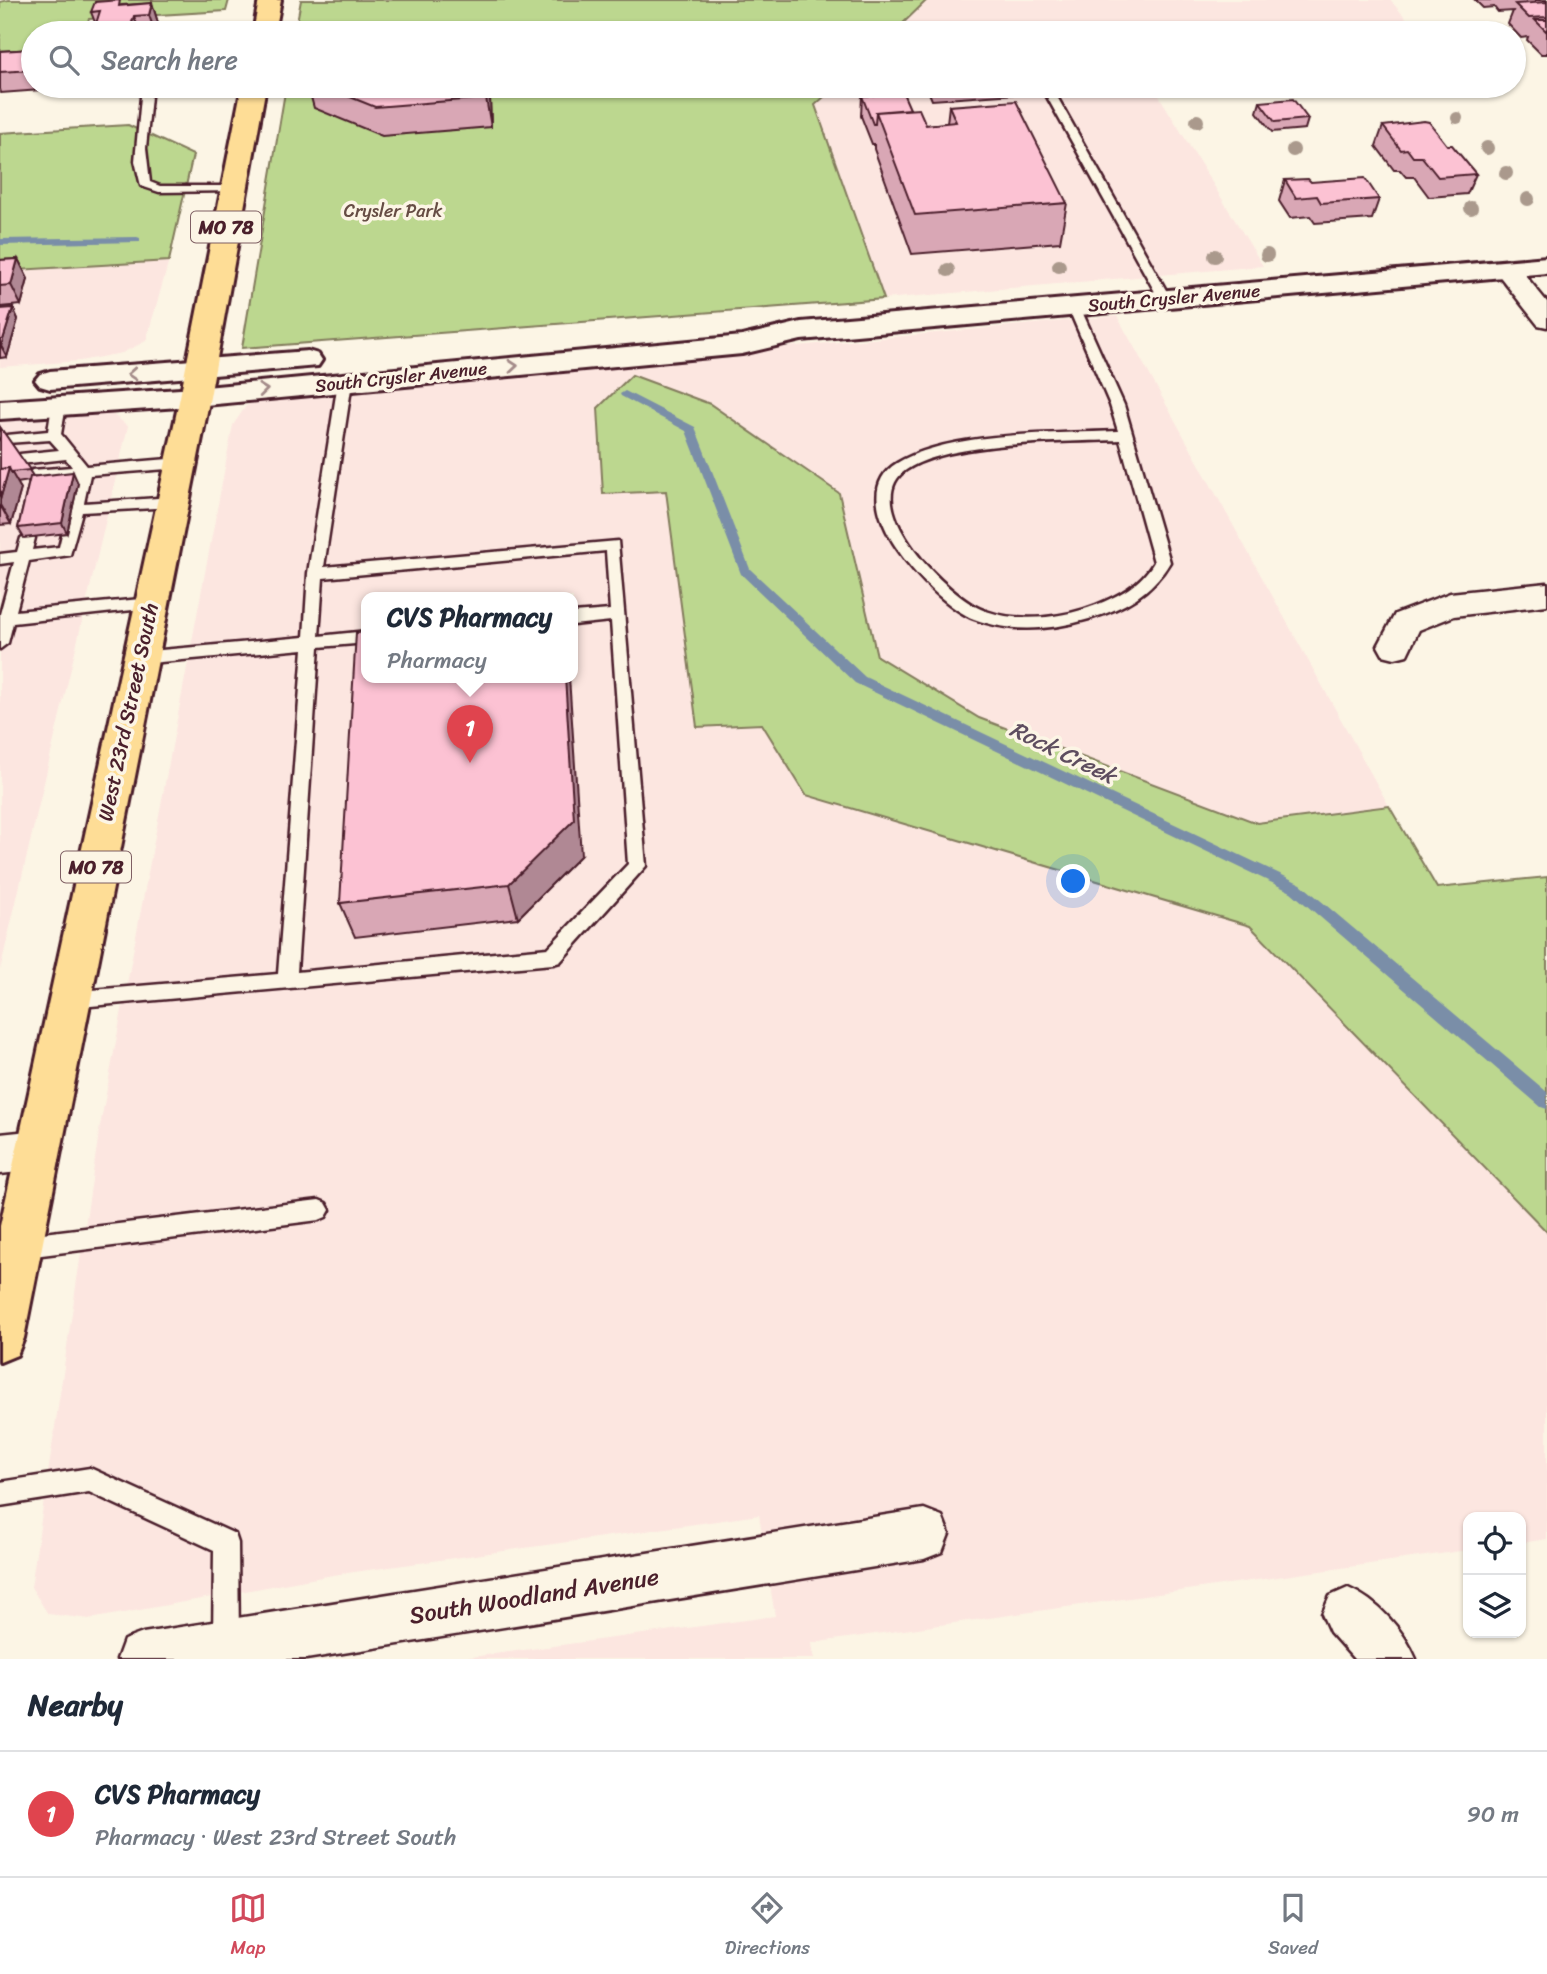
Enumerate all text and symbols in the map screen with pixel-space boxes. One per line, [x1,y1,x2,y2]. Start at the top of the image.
search box [21,21,1526,98]
text: Search here [101,37,238,83]
icon: search [45,41,83,79]
park label: Crysler Park [344,195,443,227]
road number: MO 78 [191,212,261,243]
street label: South Crysler Avenue [1087,275,1261,321]
street label: South Crysler Avenue [313,352,489,402]
one-way arrow [508,359,519,374]
one-way arrow [126,366,137,381]
one-way arrow [257,383,268,398]
popup [361,592,578,683]
text: CVS Pharmacy [387,594,552,640]
street label: West 23rd Street South [86,599,170,825]
text: Pharmacy [387,640,487,681]
pin: 1 [447,705,493,763]
water label: Rock Creek [1002,709,1126,797]
road number: MO 78 [61,852,131,882]
your location [1056,864,1090,898]
map controls [1463,1512,1526,1638]
button: locate [1463,1512,1526,1575]
street label: South Woodland Avenue [406,1556,662,1636]
button: layers [1463,1575,1526,1638]
text: Nearby [28,1678,123,1732]
text: CVS Pharmacy [95,1771,260,1817]
text: 1 [46,1794,56,1835]
text: 90 m [1467,1794,1519,1835]
text: Pharmacy · West 23rd Street South [95,1817,456,1858]
tab: Map [229,1889,267,1964]
tab: Directions [725,1889,810,1964]
tab: Saved [1268,1889,1318,1964]

